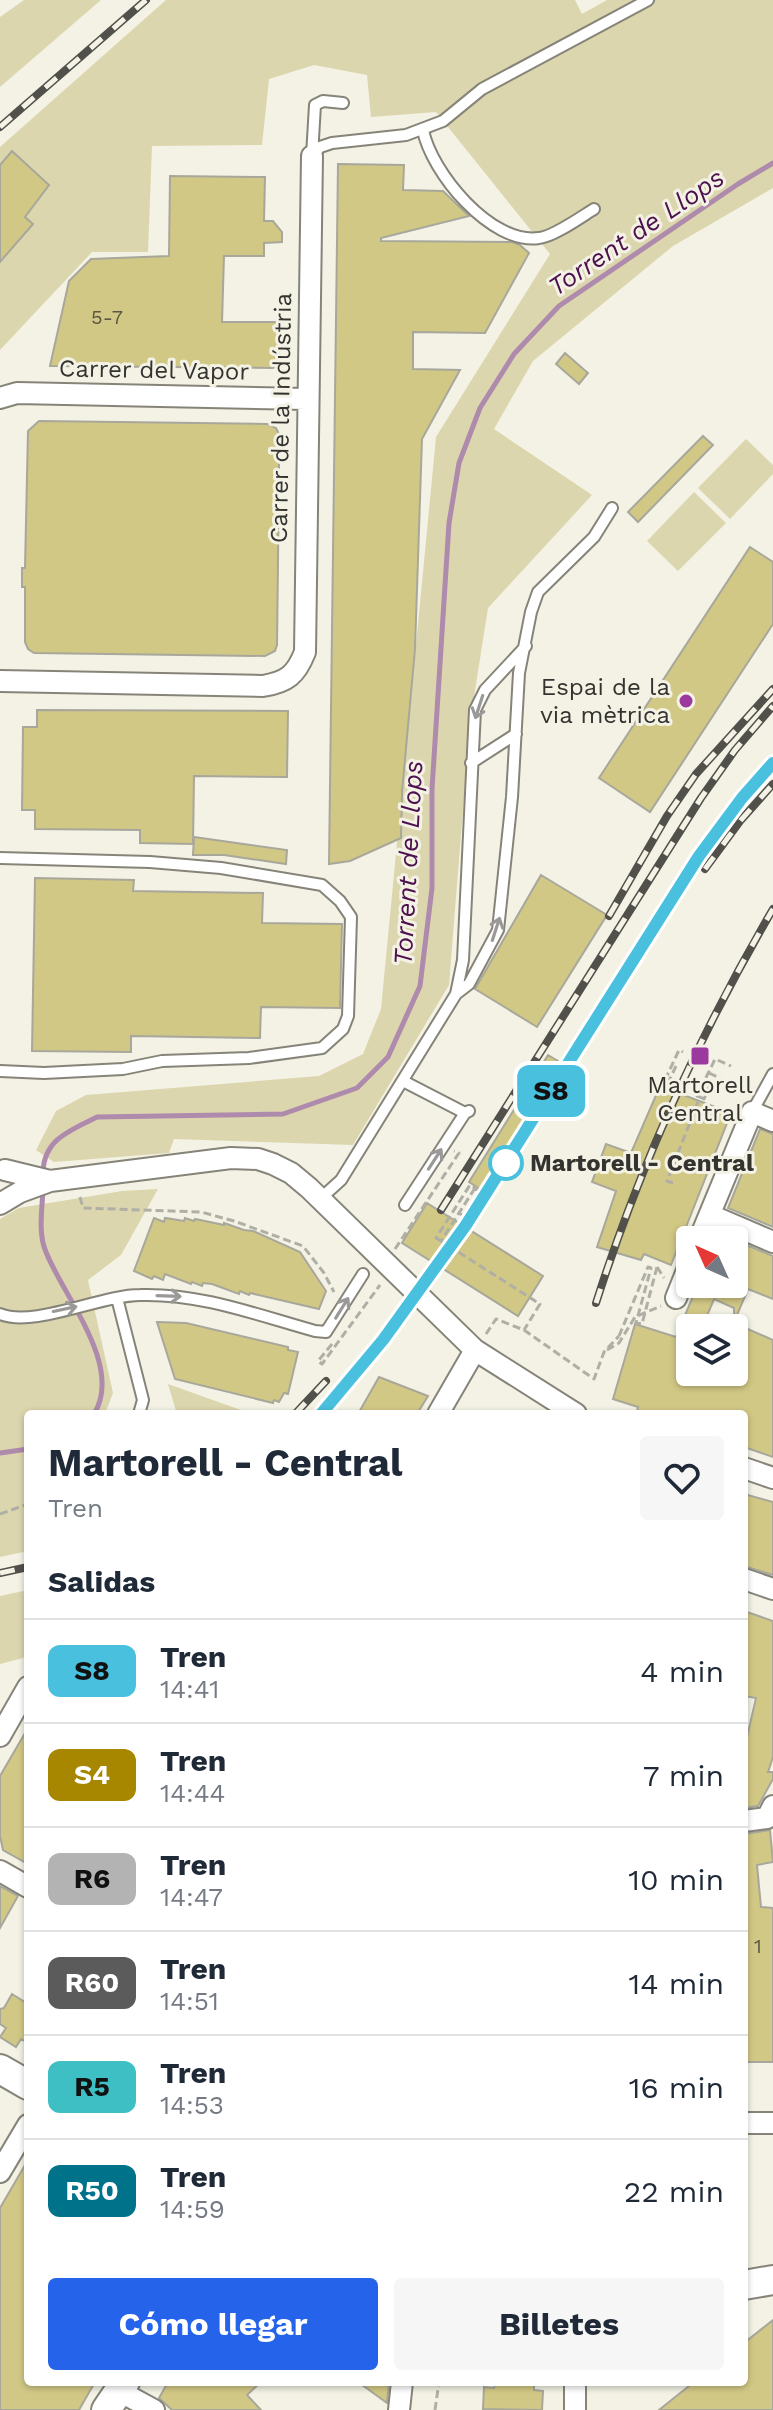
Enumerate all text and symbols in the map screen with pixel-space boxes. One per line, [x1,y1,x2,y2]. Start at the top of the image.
water label: Torrent de Llops [543,162,729,302]
street label: Carrer de la Indústria [265,293,297,543]
house number: 5-7 [91,305,123,329]
street label: Carrer del Vapor [59,354,250,386]
place label: Espai de la via mètrica [540,673,670,729]
marker: Espai de la via mètrica [677,692,695,710]
one-way arrow [470,694,485,719]
water label: Torrent de Llops [388,760,428,966]
one-way arrow [490,917,504,942]
marker: Martorell Central [689,1045,711,1067]
line badge: S8 [515,1065,587,1117]
place label: Martorell Central [647,1071,753,1127]
text: S8 [533,1074,569,1107]
marker: Martorell - Central [489,1146,523,1180]
one-way arrow [428,1148,444,1171]
place label: Martorell - Central [530,1149,754,1177]
north arrow [676,1226,748,1298]
map controls [676,1226,748,1386]
one-way arrow [155,1288,182,1303]
one-way arrow [334,1297,350,1320]
one-way arrow [51,1301,77,1316]
button: layers [676,1314,748,1386]
button: heart [640,1436,724,1520]
text: Martorell - Central [48,1441,402,1485]
text: Tren [48,1493,103,1523]
text: Salidas [48,1564,155,1599]
text: Tren [160,1639,226,1674]
text: S8 [74,1654,110,1687]
text: 4 min [640,1654,724,1689]
text: 14:41 [160,1674,219,1704]
text: Tren [160,1743,226,1778]
text: S4 [74,1758,110,1791]
text: 7 min [643,1758,724,1793]
text: 14:44 [160,1778,226,1808]
text: Tren [160,1847,226,1882]
text: R6 [74,1862,110,1895]
text: 10 min [628,1862,724,1897]
text: 14:47 [160,1882,223,1912]
house number: 1 [754,1934,762,1958]
text: Tren [160,1951,226,1986]
text: R60 [65,1966,119,1999]
text: 14 min [629,1966,724,2001]
text: 14:51 [160,1986,219,2016]
text: Tren [160,2055,226,2090]
text: R5 [74,2070,110,2103]
text: 16 min [629,2070,724,2105]
text: 14:53 [160,2090,224,2120]
text: Tren [160,2159,226,2194]
text: R50 [65,2174,119,2207]
text: 22 min [624,2174,724,2209]
text: 14:59 [160,2194,225,2224]
button: Cómo llegar [48,2278,378,2370]
button: Billetes [394,2278,724,2370]

